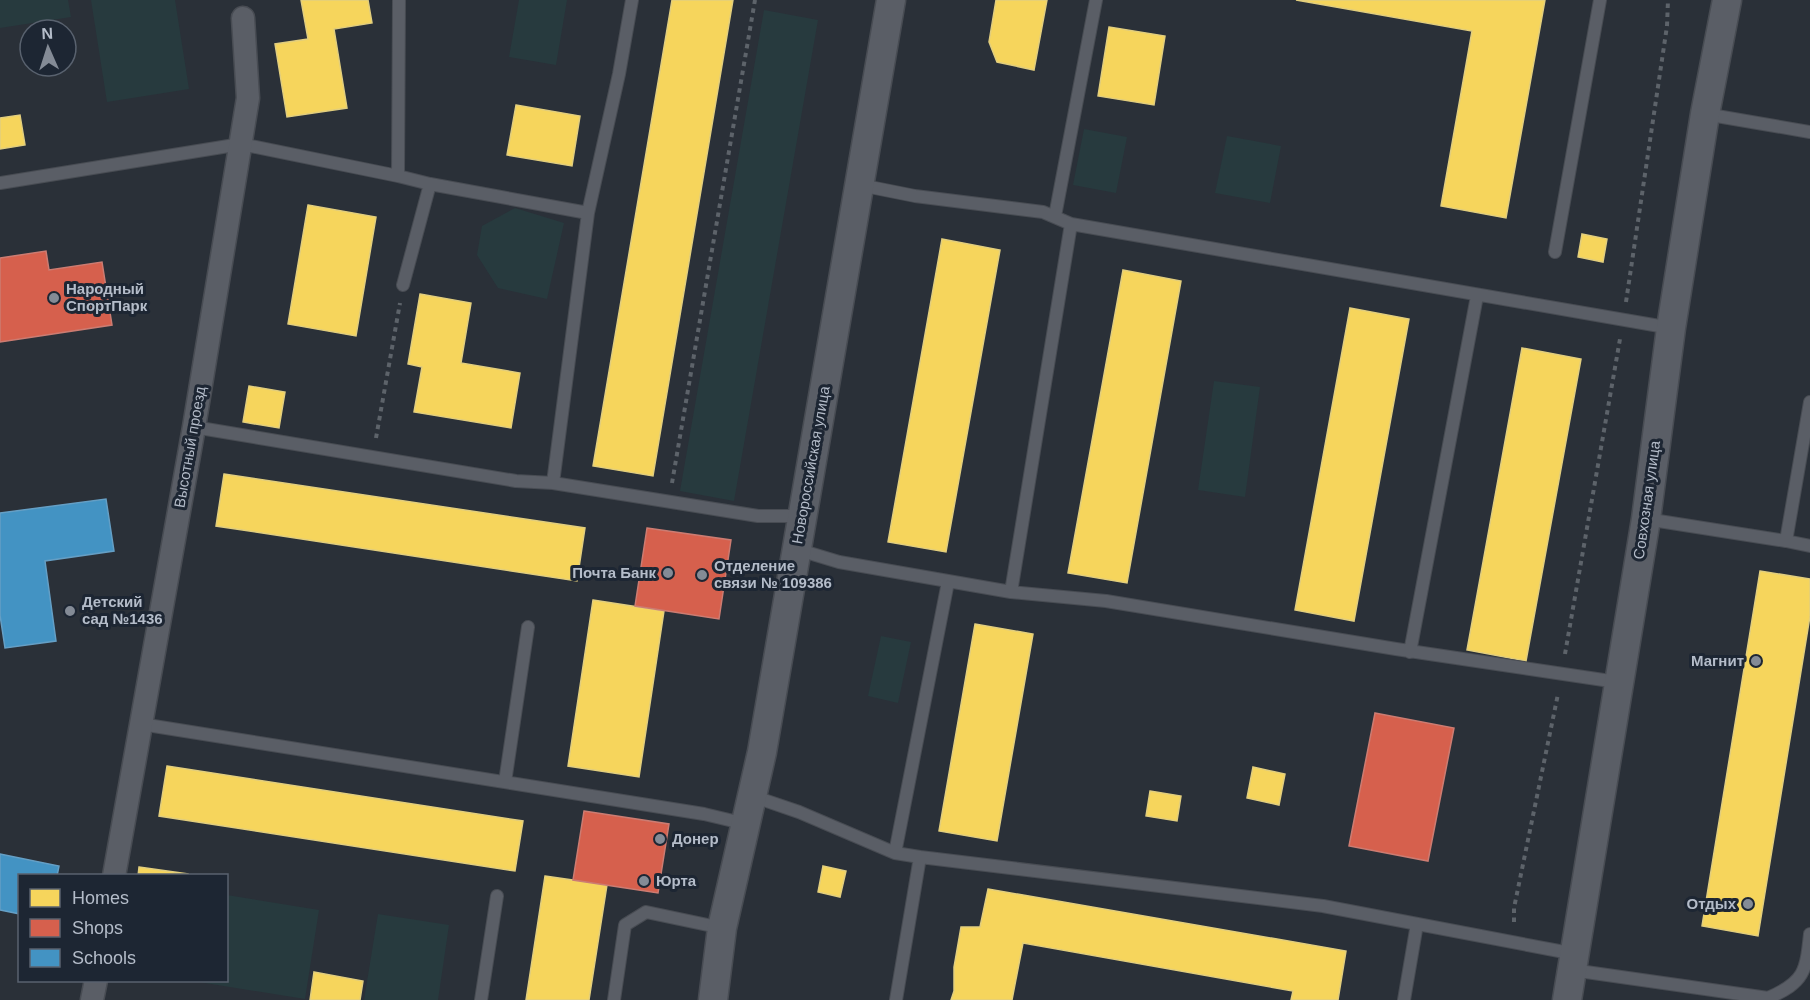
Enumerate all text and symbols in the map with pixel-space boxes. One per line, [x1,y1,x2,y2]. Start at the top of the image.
north arrow [18,18,78,78]
text: N [41,25,53,42]
place label: Народный СпортПарк [66,280,148,314]
marker: Народный СпортПарк [47,291,61,305]
street label: Новороссийская улица [788,384,833,545]
street label: Высотный проезд [170,385,209,509]
street label: Совхозная улица [1630,439,1663,560]
place label: Отделение связи № 109386 [714,557,832,591]
place label: Почта Банк [572,564,656,581]
marker: Почта Банк [661,566,675,580]
marker: Отделение связи № 109386 [695,568,709,582]
place label: Детский сад №1436 [82,593,163,627]
marker: Детский сад №1436 [63,604,77,618]
place label: Магнит [1691,652,1744,669]
marker: Магнит [1749,654,1763,668]
place label: Донер [672,830,719,847]
marker: Донер [653,832,667,846]
place label: Юрта [656,872,697,889]
legend [18,874,228,982]
marker: Юрта [637,874,651,888]
text: Homes [72,888,129,908]
place label: Отдых [1687,895,1737,912]
marker: Отдых [1741,897,1755,911]
text: Shops [72,918,123,938]
text: Schools [72,948,136,968]

